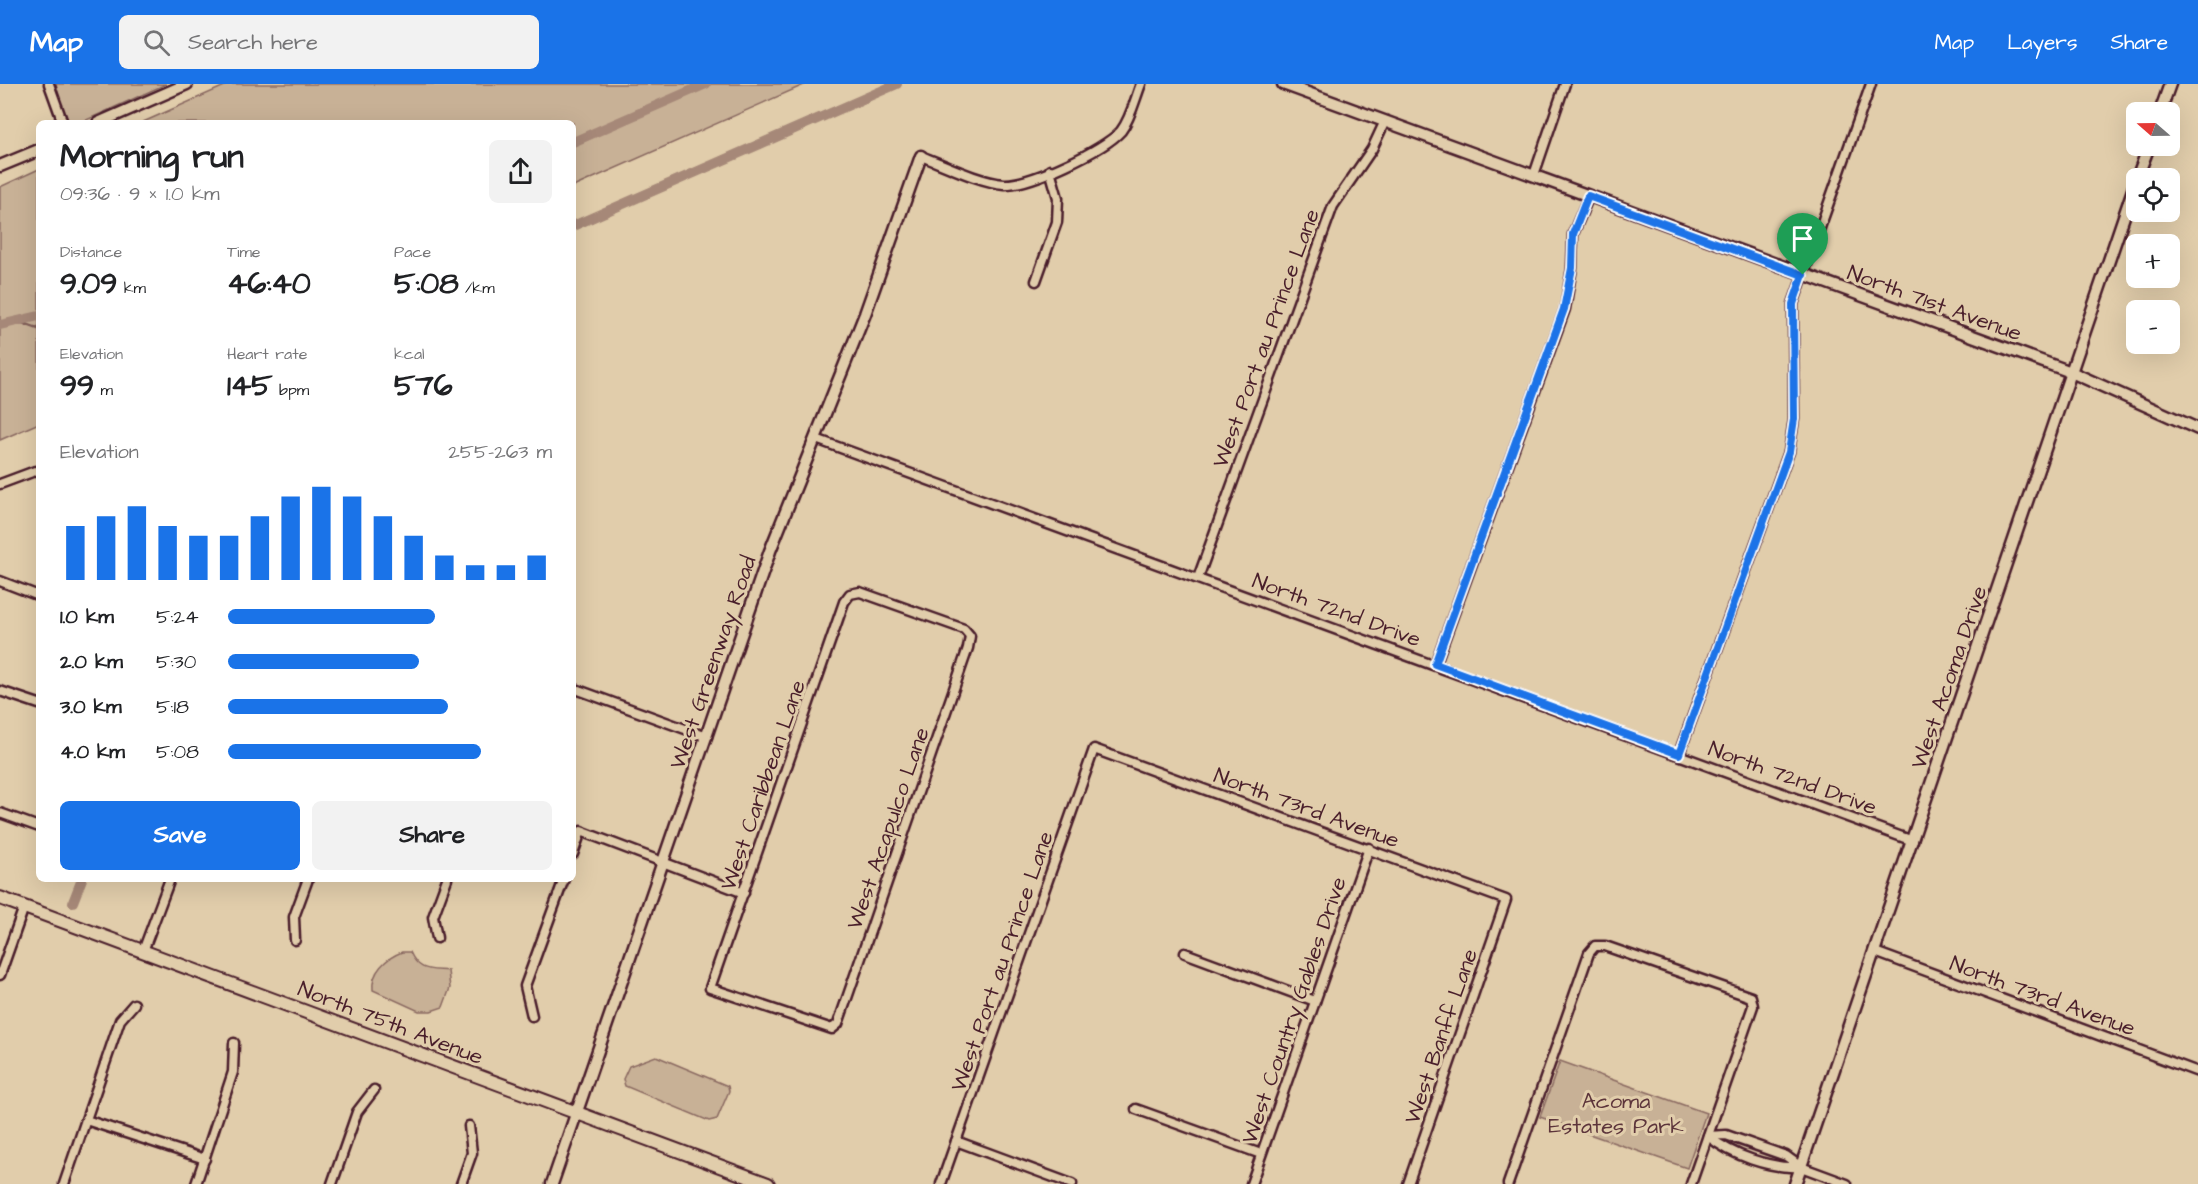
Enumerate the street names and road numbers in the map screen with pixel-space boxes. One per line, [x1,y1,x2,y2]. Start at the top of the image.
street label: West Port au Prince Lane [1205,205,1328,472]
street label: North 71st Avenue [1843,257,2026,349]
street label: West Greenway Road [662,552,765,774]
street label: North 72nd Drive [1248,566,1425,655]
street label: West Acoma Drive [1904,582,1995,773]
street label: West Caribbean Lane [713,676,814,895]
street label: West Acapulco Lane [839,723,938,934]
street label: North 72nd Drive [1704,734,1881,823]
street label: North 73rd Avenue [1209,760,1404,856]
street label: West Port au Prince Lane [943,827,1062,1096]
street label: West Country Gables Drive [1234,873,1356,1148]
street label: West Banff Lane [1397,945,1486,1128]
street label: North 73rd Avenue [1945,948,2140,1044]
street label: North 75th Avenue [293,974,488,1073]

